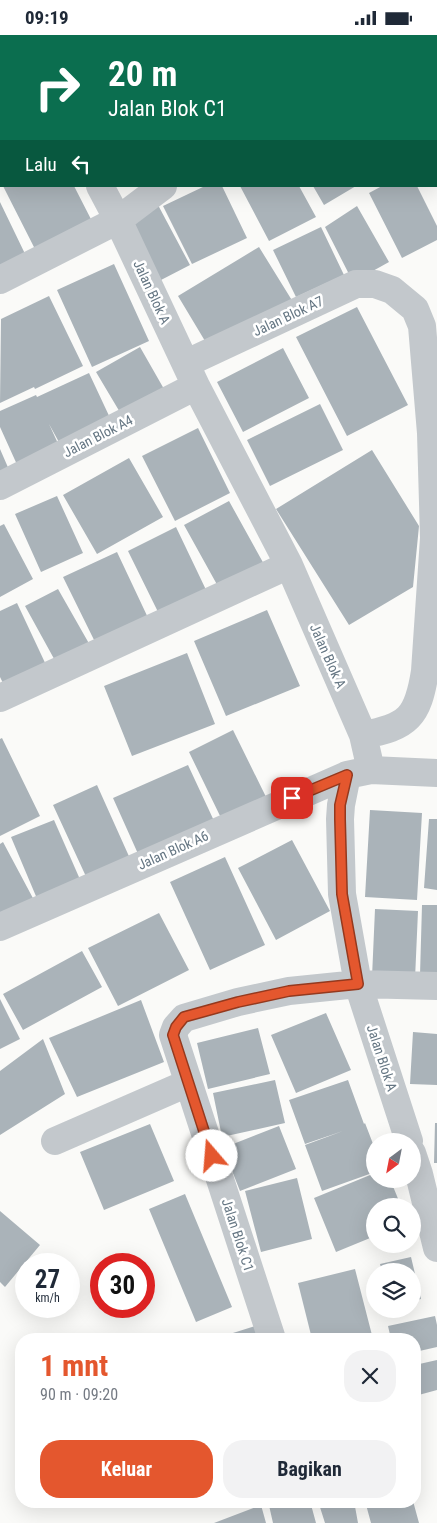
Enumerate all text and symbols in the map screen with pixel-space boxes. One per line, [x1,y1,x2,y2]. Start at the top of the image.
text: 09:19 [25,6,69,29]
text: 20 m [108,54,177,95]
icon: right [25,55,90,120]
text: Jalan Blok C1 [108,96,227,121]
icon: left [67,150,95,178]
text: Lalu [25,153,57,176]
street label: Jalan Blok A [130,257,174,327]
street label: Jalan Blok A7 [250,293,326,339]
street label: Jalan Blok A4 [61,412,135,460]
street label: Jalan Blok A [307,621,349,691]
pin [271,777,313,819]
icon: arrive [278,784,306,812]
street label: Jalan Blok A6 [135,827,211,873]
street label: Jalan Blok A [364,1023,400,1093]
position arrow [185,1129,237,1181]
north arrow [366,1133,421,1187]
map controls [366,1133,421,1318]
street label: Jalan Blok C1 [219,1197,257,1273]
button: search [366,1198,421,1253]
speed limit sign: 30 [90,1253,155,1318]
button: layers [366,1263,421,1318]
text: 27 [35,1265,60,1294]
text: km/h [35,1291,60,1305]
text: 1 mnt [40,1348,108,1383]
button: close [344,1350,396,1402]
text: 90 m · 09:20 [40,1385,118,1404]
button: Keluar [40,1440,213,1498]
button: Bagikan [223,1440,396,1498]

